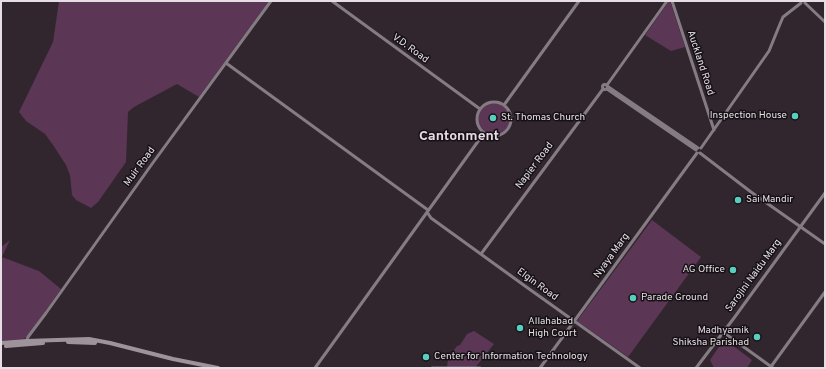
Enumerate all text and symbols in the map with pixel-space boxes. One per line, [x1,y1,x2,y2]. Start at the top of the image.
street label: Auckland Road [684,29,716,97]
street label: V.D. Road [389,32,431,66]
place label: Inspection House [710,110,787,122]
marker: Inspection House [790,111,800,121]
place label: St. Thomas Church [501,112,585,124]
marker: St. Thomas Church [488,113,498,123]
district label: Cantonment [419,129,499,145]
street label: Napier Road [514,140,556,192]
street label: Muir Road [122,145,158,189]
place label: Sai Mandir [746,194,793,206]
marker: Sai Mandir [733,195,743,205]
street label: Nyaya Marg [592,231,632,281]
street label: Sarojini Naidu Marg [724,237,784,315]
place label: AG Office [682,264,725,276]
marker: AG Office [728,265,738,275]
street label: Elgin Road [514,266,560,304]
place label: Parade Ground [641,292,708,304]
marker: Parade Ground [628,293,638,303]
place label: Allahabad High Court [528,316,577,340]
marker: Allahabad High Court [515,323,525,333]
place label: Madhyamik Shiksha Parishad [672,325,749,348]
marker: Madhyamik Shiksha Parishad [752,332,762,342]
place label: Center for Information Technology [434,351,588,363]
marker: Center for Information Technology [421,352,431,362]

